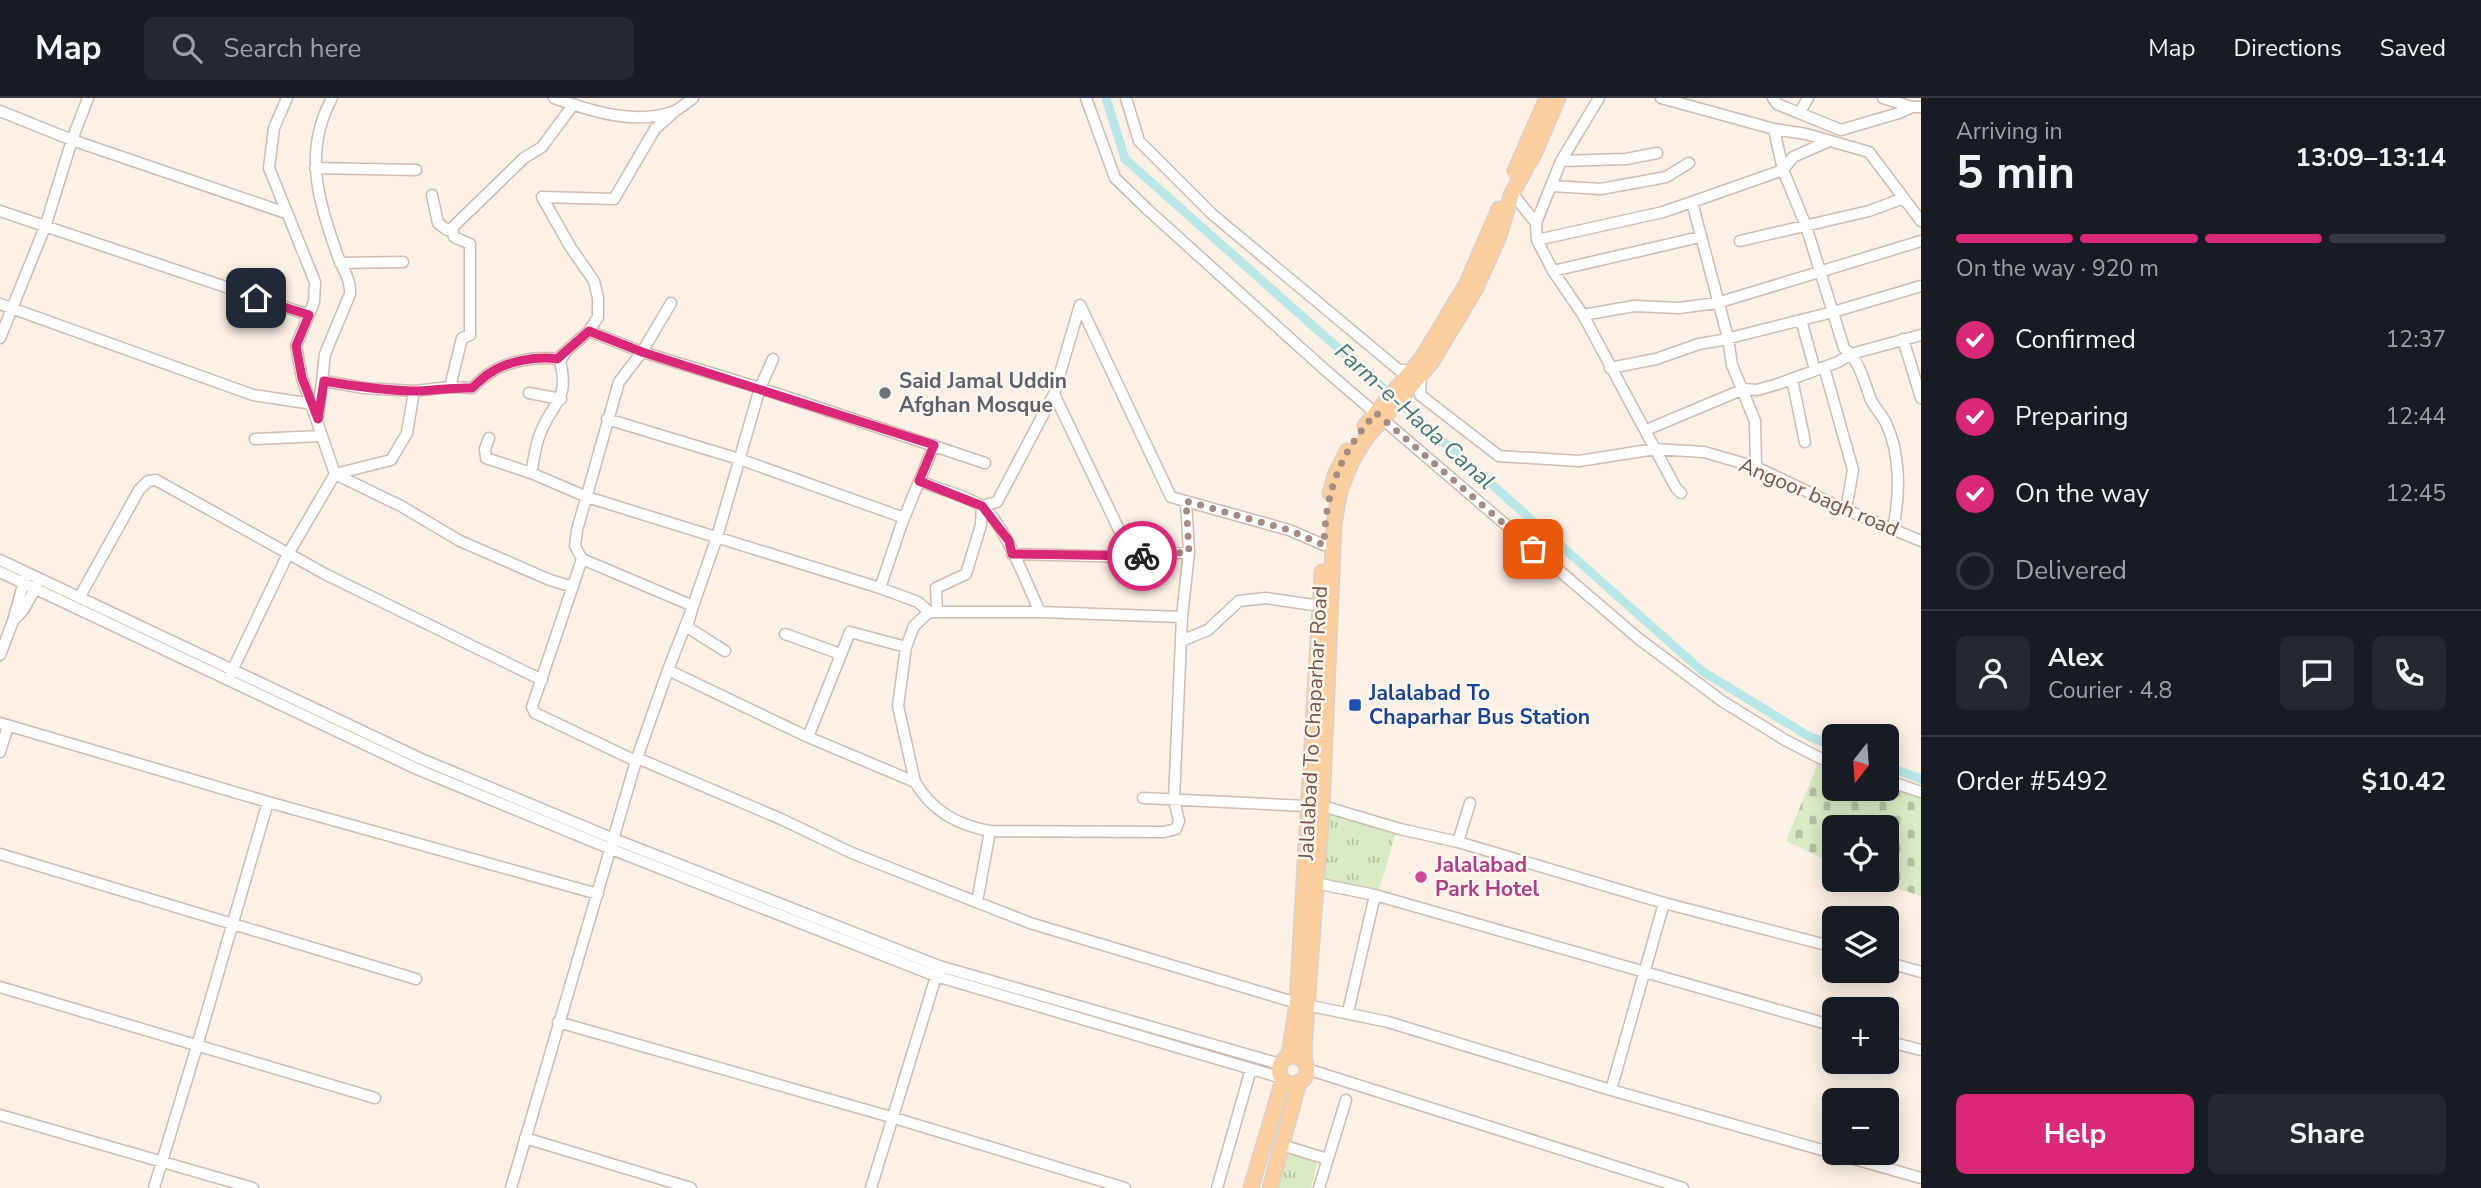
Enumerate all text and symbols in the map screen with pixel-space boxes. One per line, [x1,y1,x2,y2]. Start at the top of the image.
search box [144,17,634,80]
text: Map [35,26,102,71]
icon: search [168,29,206,67]
text: Search here [224,31,361,66]
text: Map [2148,32,2195,64]
text: Directions [2233,32,2342,64]
text: Saved [2380,32,2446,64]
text: Arriving in [1956,116,2063,147]
text: 13:09–13:14 [2295,140,2446,175]
text: 5 min [1956,141,2075,204]
text: On the way · 920 m [1956,253,2159,284]
pin [226,268,286,328]
icon: home [237,279,275,317]
icon: check [1956,321,1994,359]
text: Confirmed [2015,322,2136,357]
text: 12:37 [2386,324,2446,355]
water label: Farm-e-Hada Canal [1328,336,1501,497]
place label: Said Jamal Uddin Afghan Mosque [899,367,1067,419]
marker: Said Jamal Uddin Afghan Mosque [877,385,893,401]
icon: check [1956,398,1994,436]
text: Preparing [2015,399,2128,434]
text: 12:44 [2386,401,2446,432]
street label: Angoor bagh road [1735,451,1903,543]
icon: check [1956,475,1994,513]
text: On the way [2015,476,2149,511]
text: 12:45 [2386,478,2446,509]
pin [1503,519,1563,579]
courier [1107,521,1177,591]
icon: bag [1514,530,1552,568]
icon: bike [1123,537,1161,575]
text: Delivered [2015,553,2127,588]
street label: Jalalabad To Chaparhar Road [1292,585,1334,862]
button: person [1956,636,2030,710]
button: chat [2280,636,2354,710]
button: phone [2372,636,2446,710]
text: Alex [2048,640,2104,675]
text: Courier · 4.8 [2048,675,2172,706]
place label: Jalalabad To Chaparhar Bus Station [1368,679,1590,731]
marker: Jalalabad To Chaparhar Bus Station [1347,697,1363,713]
north arrow [1822,724,1899,802]
map controls [1822,724,1899,1165]
text: Order #5492 [1956,764,2108,799]
text: $10.42 [2362,764,2446,799]
button: locate [1822,815,1899,892]
place label: Jalalabad Park Hotel [1434,851,1539,903]
marker: Jalalabad Park Hotel [1413,869,1429,885]
button: layers [1822,906,1899,983]
button: + [1822,997,1899,1074]
button: − [1822,1088,1899,1165]
button: Help [1956,1094,2194,1174]
button: Share [2208,1094,2446,1174]

